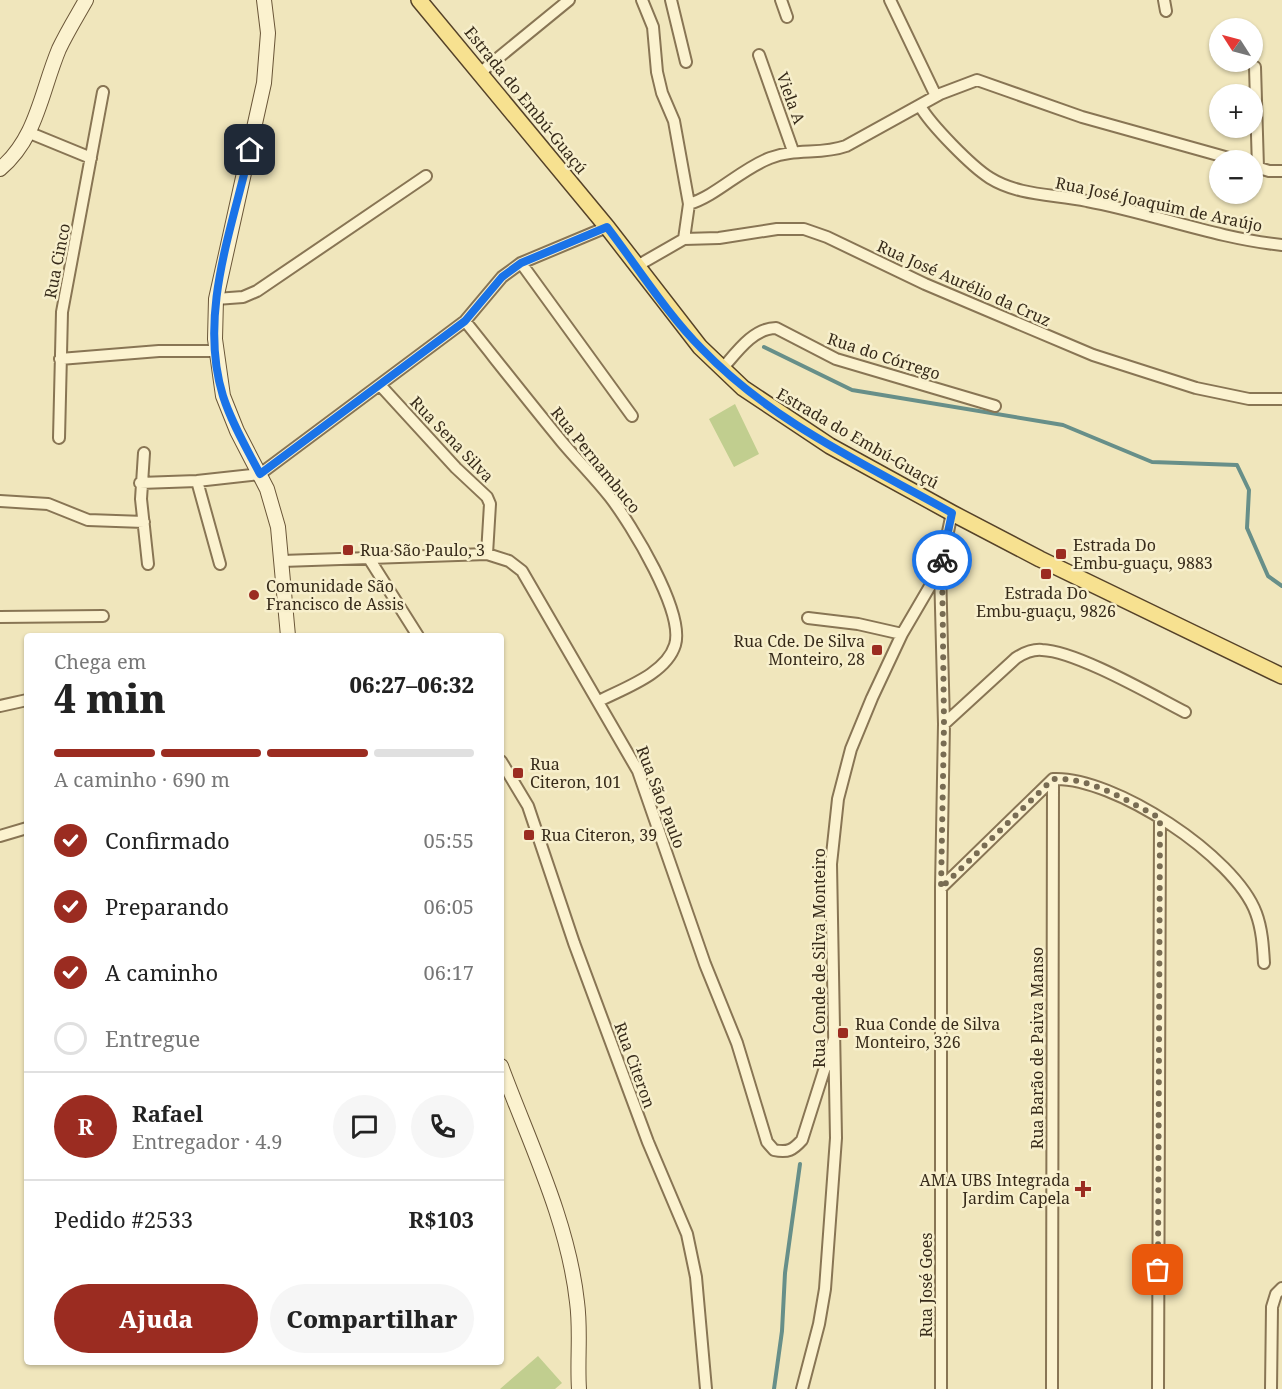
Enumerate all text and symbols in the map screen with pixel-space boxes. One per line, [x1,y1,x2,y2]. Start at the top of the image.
north arrow [1209,18,1263,72]
map controls [1209,18,1263,204]
street label: Estrada do Embú-Guaçú [460,22,592,178]
street label: Viela A [771,69,811,128]
button: + [1209,84,1263,138]
pin [224,124,275,175]
icon: home [233,133,266,166]
button: − [1209,150,1263,204]
street label: Rua José Joaquim de Araújo [1053,171,1265,237]
street label: Rua Cinco [39,221,75,301]
street label: Rua José Aurélio da Cruz [874,235,1054,331]
street label: Rua do Córrego [825,327,943,385]
street label: Estrada do Embú-Guaçú [773,382,943,494]
street label: Rua Sena Silva [405,391,499,487]
street label: Rua Pernambuco [546,402,646,518]
courier [912,530,972,590]
place label: Estrada Do Embu-guaçu, 9883 [1073,534,1213,574]
place label: Rua São Paulo, 3 [360,539,485,561]
marker: Rua São Paulo, 3 [341,543,355,557]
icon: bike [926,544,959,577]
marker: Estrada Do Embu-guaçu, 9883 [1054,547,1068,561]
marker: Estrada Do Embu-guaçu, 9826 [1039,567,1053,581]
place label: Comunidade São Francisco de Assis [266,575,404,615]
place label: Estrada Do Embu-guaçu, 9826 [976,582,1116,622]
marker: Comunidade São Francisco de Assis [247,588,261,602]
place label: Rua Cde. De Silva Monteiro, 28 [733,630,865,670]
marker: Rua Cde. De Silva Monteiro, 28 [870,643,884,657]
text: Chega em [54,648,147,675]
text: 06:27–06:32 [350,669,474,699]
text: 4 min [54,671,166,724]
street label: Rua São Paulo [631,743,691,851]
place label: Rua Citeron, 101 [530,753,621,793]
text: A caminho · 690 m [54,766,230,793]
marker: Rua Citeron, 101 [511,766,525,780]
icon: check [54,824,87,857]
place label: Rua Citeron, 39 [541,824,657,846]
text: Confirmado [105,825,230,855]
text: 05:55 [424,827,474,854]
marker: Rua Citeron, 39 [522,828,536,842]
street label: Rua Conde de Silva Monteiro [808,848,830,1068]
icon: check [54,890,87,923]
text: Preparando [105,891,229,921]
text: 06:05 [424,893,474,920]
street label: Rua Barão de Paiva Manso [1026,947,1048,1149]
icon: check [54,956,87,989]
text: A caminho [105,957,218,987]
text: 06:17 [424,959,474,986]
place label: Rua Conde de Silva Monteiro, 326 [855,1013,1000,1053]
street label: Rua Citeron [609,1019,661,1111]
text: Entregue [105,1023,200,1053]
marker: Rua Conde de Silva Monteiro, 326 [836,1026,850,1040]
button: chat [333,1095,396,1158]
button: phone [411,1095,474,1158]
text: Rafael [132,1098,203,1128]
text: R [78,1111,93,1141]
text: Entregador · 4.9 [132,1128,283,1155]
place label: AMA UBS Integrada Jardim Capela [919,1169,1070,1209]
marker: AMA UBS Integrada Jardim Capela [1074,1180,1092,1198]
text: Pedido #2533 [54,1204,193,1234]
text: R$103 [409,1204,474,1234]
street label: Rua José Goes [915,1232,937,1338]
pin [1132,1244,1183,1295]
icon: bag [1141,1253,1174,1286]
button: Ajuda [54,1284,258,1353]
button: Compartilhar [270,1284,474,1353]

